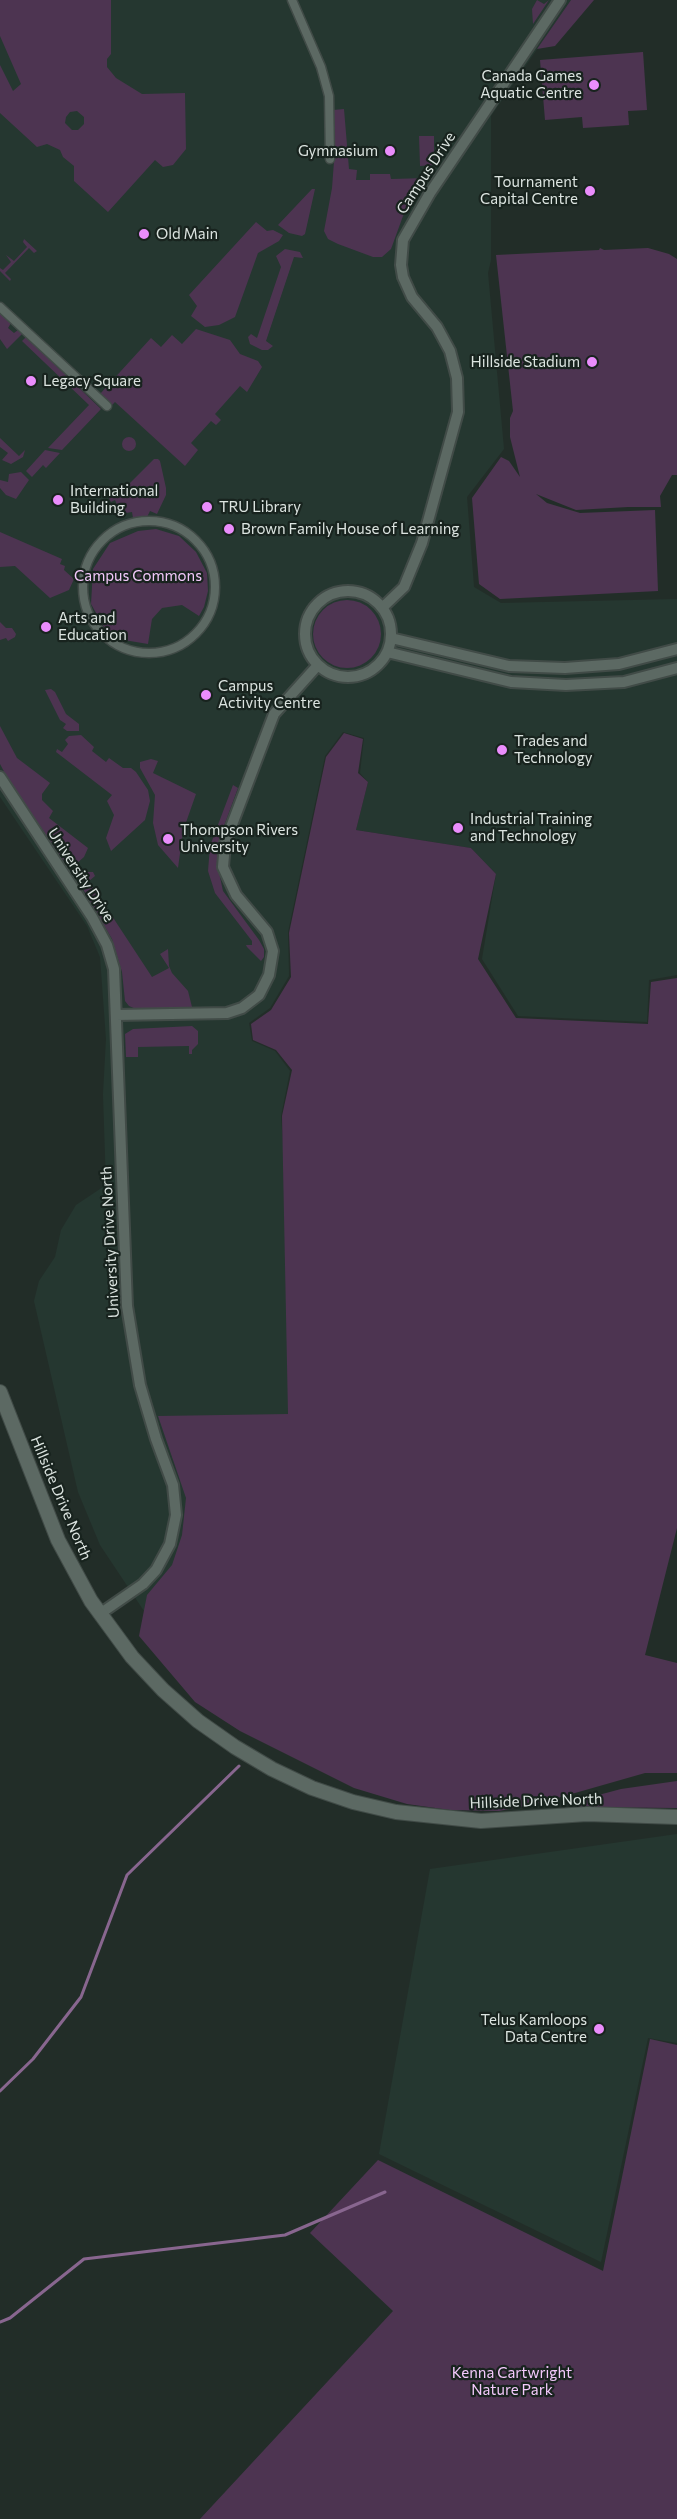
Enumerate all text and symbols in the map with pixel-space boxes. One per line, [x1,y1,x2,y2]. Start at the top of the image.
place label: Canada Games Aquatic Centre [480,67,582,102]
marker: Canada Games Aquatic Centre [587,78,601,92]
street label: Campus Drive [393,129,459,217]
place label: Gymnasium [298,142,378,160]
marker: Gymnasium [383,144,397,158]
place label: Tournament Capital Centre [480,173,578,208]
marker: Tournament Capital Centre [583,184,597,198]
place label: Old Main [156,225,218,243]
marker: Old Main [137,227,151,241]
place label: Hillside Stadium [471,353,580,371]
marker: Hillside Stadium [585,355,599,369]
place label: Legacy Square [43,372,141,390]
marker: Legacy Square [24,374,38,388]
place label: International Building [70,482,158,517]
marker: International Building [51,493,65,507]
place label: TRU Library [219,498,301,516]
marker: TRU Library [200,500,214,514]
place label: Brown Family House of Learning [241,520,459,538]
marker: Brown Family House of Learning [222,522,236,536]
park label: Campus Commons [74,567,202,585]
place label: Arts and Education [58,609,127,644]
marker: Arts and Education [39,620,53,634]
place label: Campus Activity Centre [218,677,320,712]
marker: Campus Activity Centre [199,688,213,702]
place label: Trades and Technology [514,732,593,767]
marker: Trades and Technology [495,743,509,757]
place label: Industrial Training and Technology [470,810,592,845]
place label: Thompson Rivers University [180,821,298,856]
marker: Industrial Training and Technology [451,821,465,835]
street label: University Drive [44,825,118,925]
marker: Thompson Rivers University [161,832,175,846]
street label: University Drive North [97,1166,123,1318]
street label: Hillside Drive North [27,1433,95,1563]
street label: Hillside Drive North [469,1790,603,1812]
place label: Telus Kamloops Data Centre [480,2011,587,2046]
marker: Telus Kamloops Data Centre [592,2022,606,2036]
park label: Kenna Cartwright Nature Park [452,2364,572,2399]

